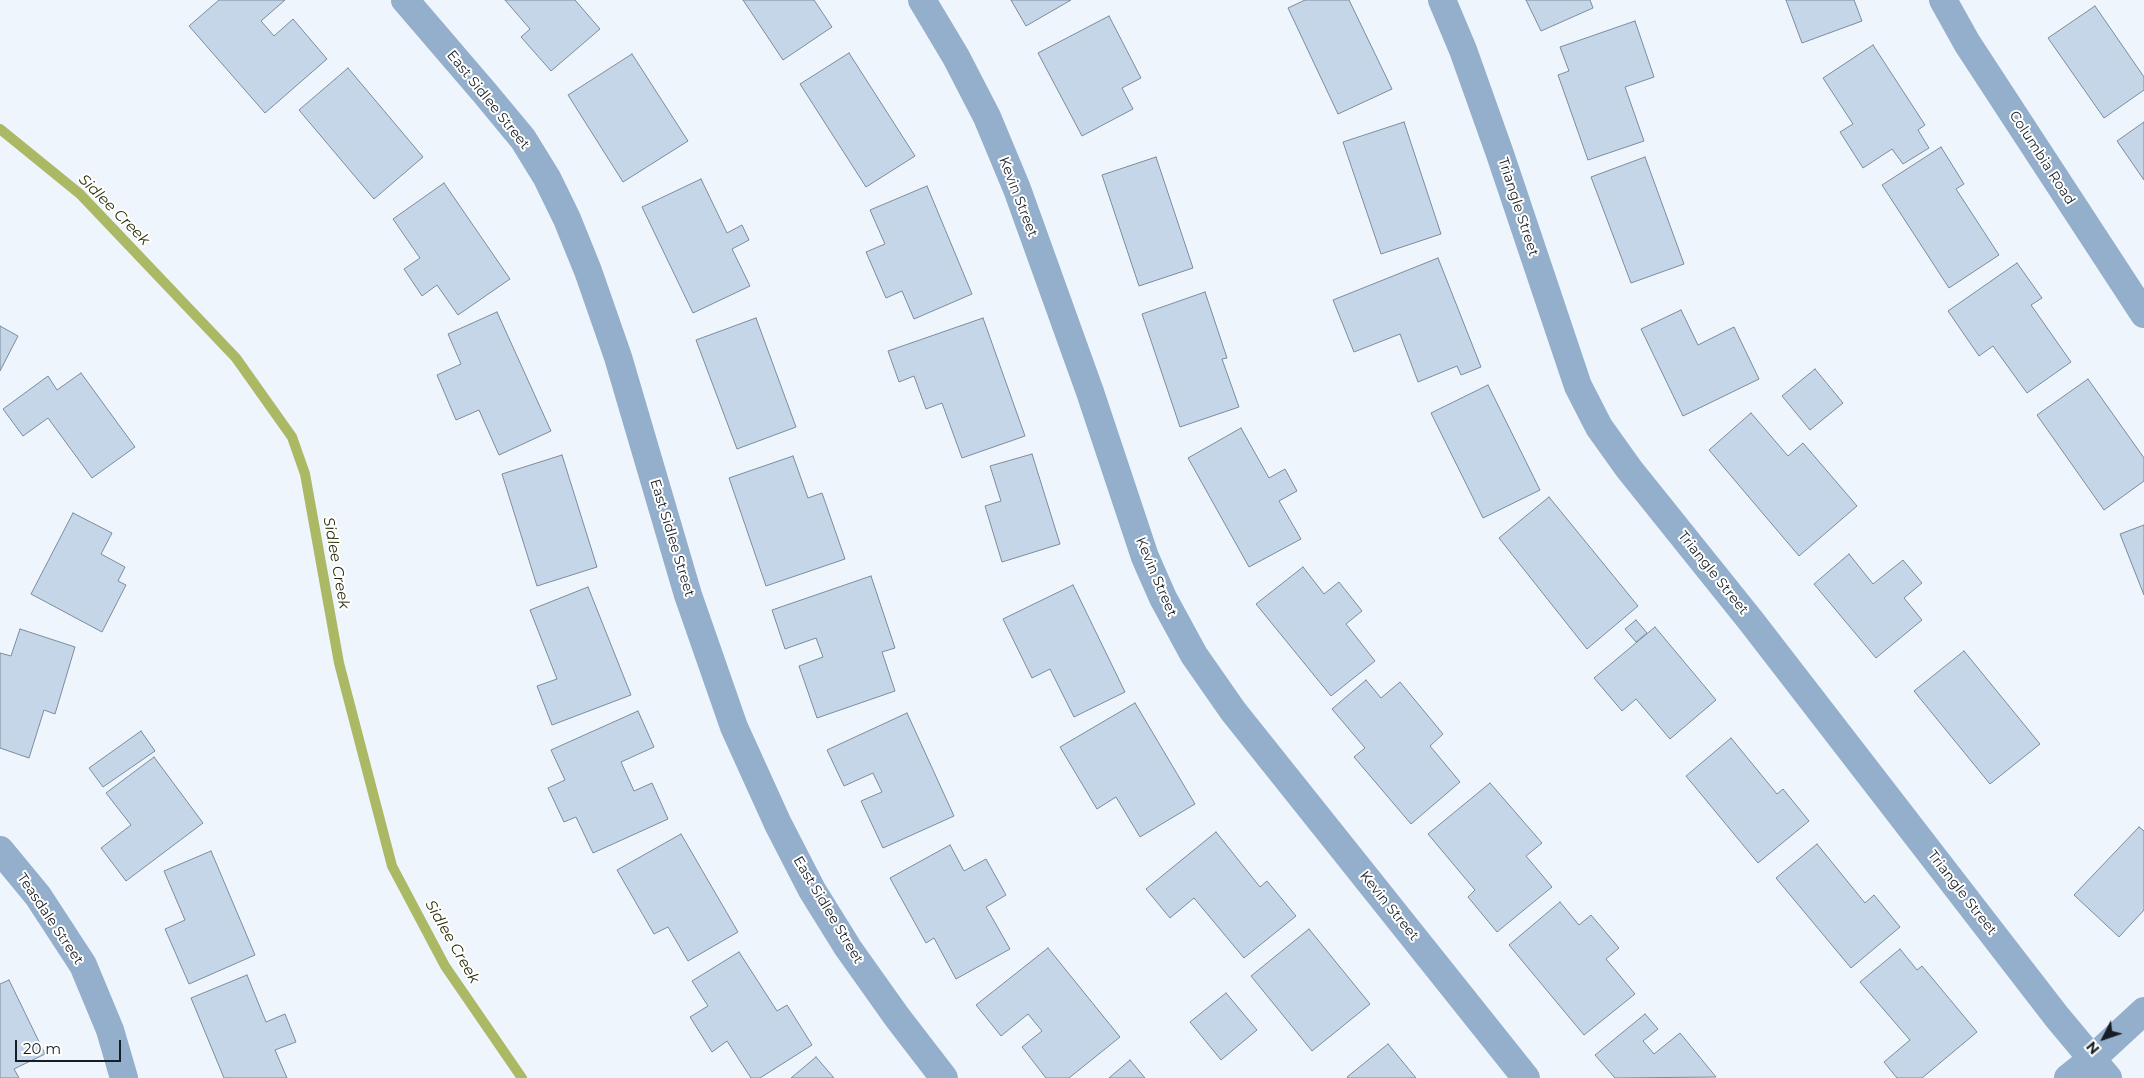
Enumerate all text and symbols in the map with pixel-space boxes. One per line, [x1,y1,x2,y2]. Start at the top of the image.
street label: East Sidlee Street [443,47,533,153]
street label: Columbia Road [2005,108,2079,208]
street label: Kevin Street [995,154,1041,240]
street label: Triangle Street [1494,156,1542,258]
water label: Sidlee Creek [75,171,153,249]
street label: East Sidlee Street [646,477,698,599]
water label: Sidlee Creek [319,516,353,610]
street label: Triangle Street [1674,528,1752,618]
street label: Kevin Street [1132,535,1180,619]
street label: Triangle Street [1924,847,2000,939]
street label: East Sidlee Street [789,853,867,967]
street label: Kevin Street [1356,868,1422,944]
street label: Teasdale Street [13,870,87,968]
water label: Sidlee Creek [421,897,483,987]
north arrow [2079,1013,2129,1063]
scale bar [18,1030,124,1062]
text: N [2082,1038,2103,1058]
text: 20 m [23,1039,61,1058]

